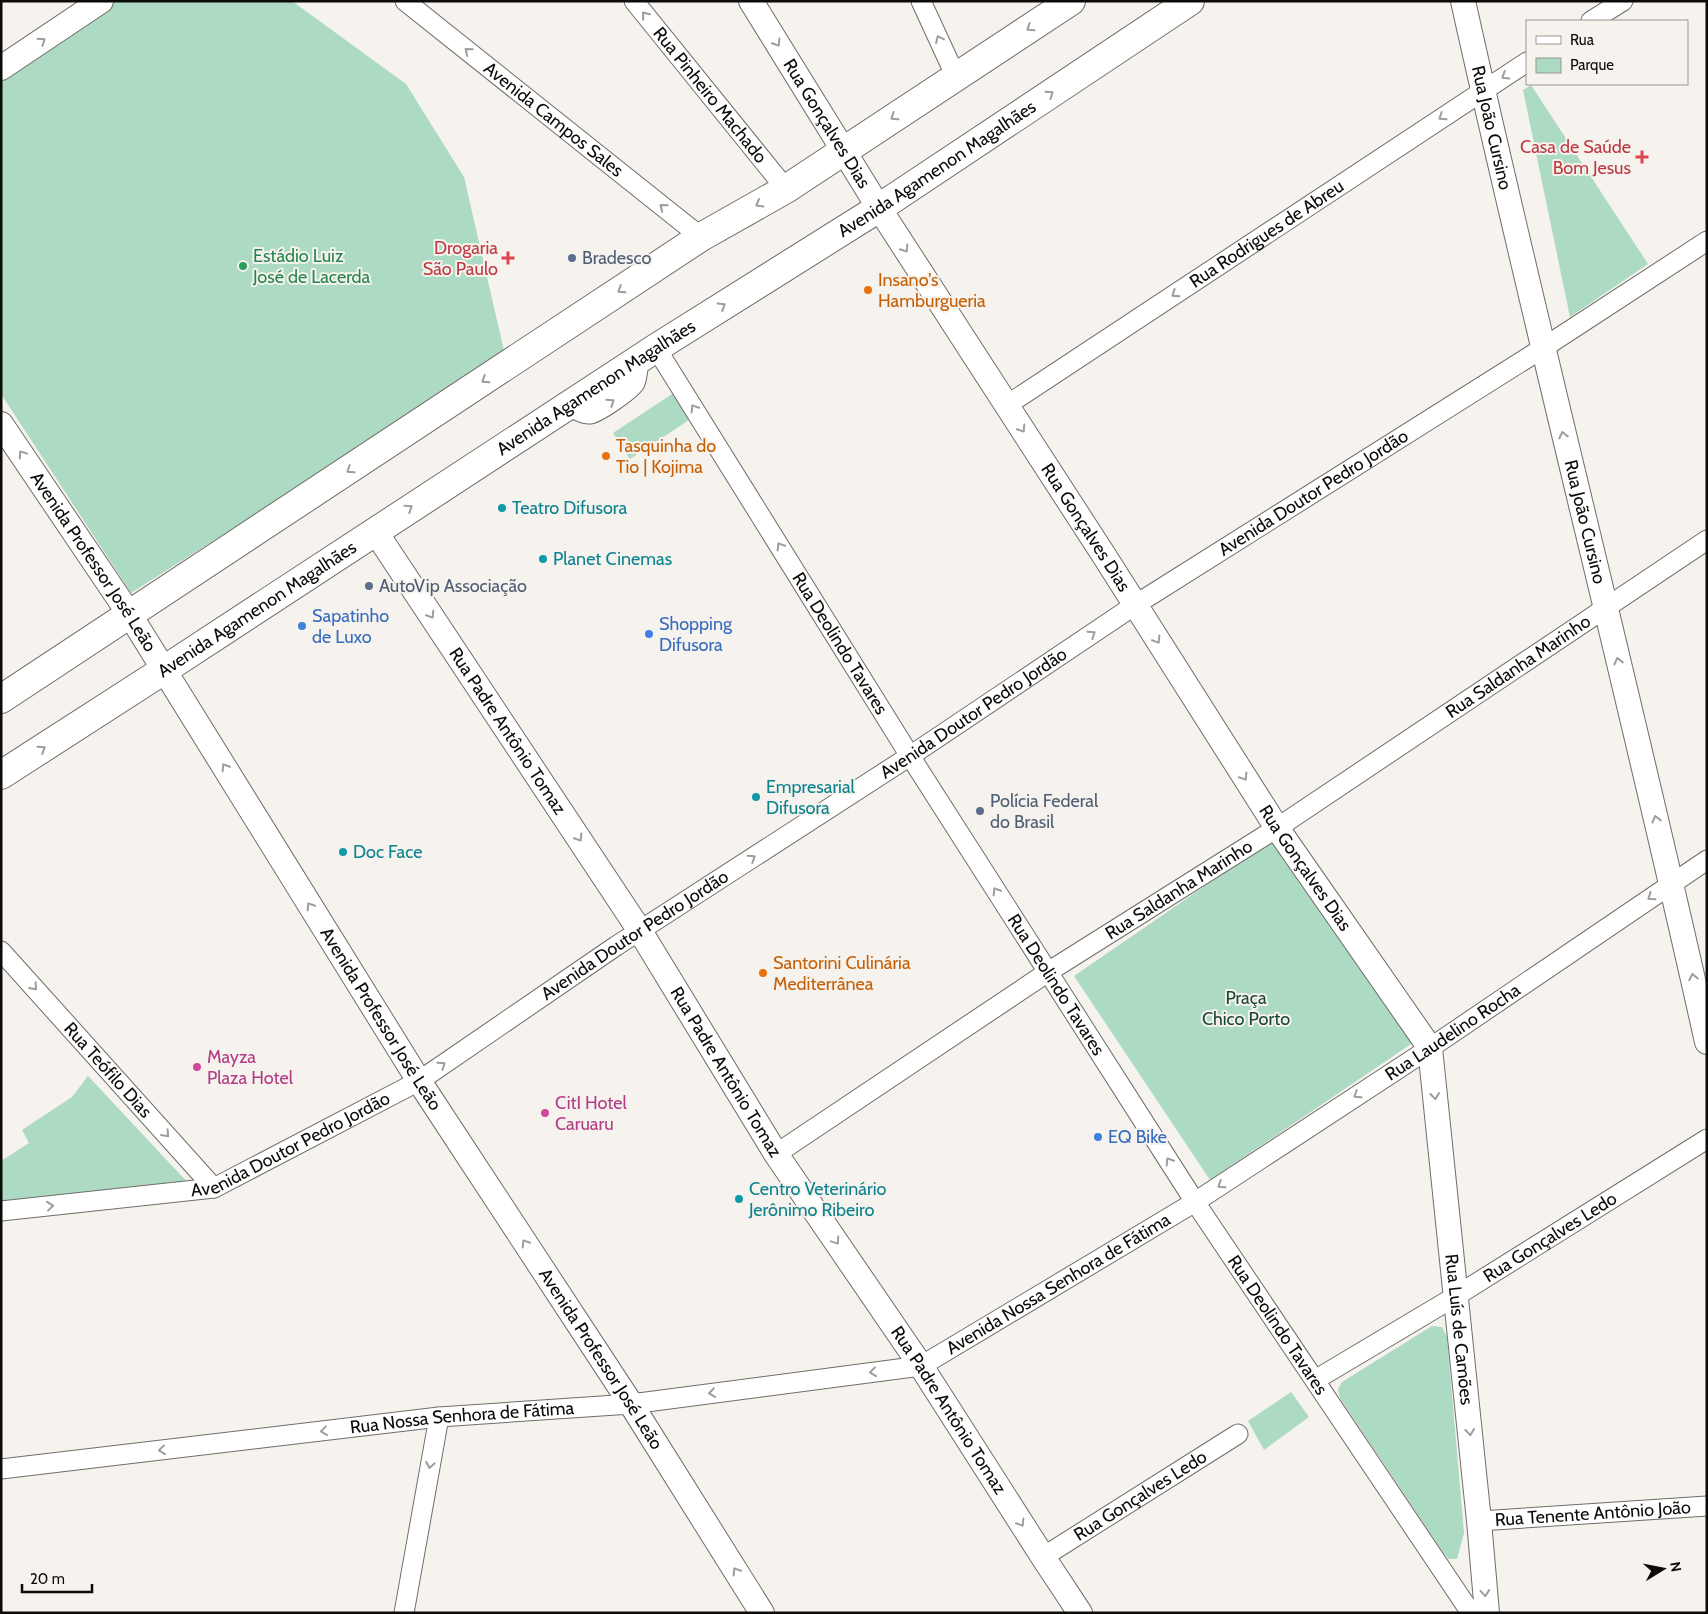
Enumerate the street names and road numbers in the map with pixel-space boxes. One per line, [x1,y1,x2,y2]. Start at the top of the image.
street label: Rua Pinheiro Machado [648,23,772,168]
street label: Rua Gonçalves Dias [778,55,875,192]
street label: Avenida Campos Sales [479,57,628,182]
street label: Rua João Cursino [1467,64,1517,192]
street label: Avenida Agamenon Magalhães [834,96,1040,242]
street label: Rua Rodrigues de Abreu [1185,175,1348,293]
street label: Avenida Agamenon Magalhães [492,315,700,460]
street label: Avenida Doutor Pedro Jordão [1214,425,1412,561]
street label: Rua João Cursino [1560,458,1611,586]
street label: Rua Gonçalves Dias [1036,459,1135,596]
street label: Avenida Professor José Leão [26,468,161,656]
street label: Avenida Agamenon Magalhães [154,536,360,682]
street label: Rua Deolindo Tavares [787,568,892,719]
street label: Rua Saldanha Marinho [1442,610,1595,723]
street label: Rua Padre Antônio Tomaz [444,643,571,819]
street label: Avenida Doutor Pedro Jordão [876,643,1071,783]
street label: Rua Gonçalves Dias [1254,801,1356,935]
street label: Rua Saldanha Marinho [1101,835,1257,944]
street label: Avenida Doutor Pedro Jordão [537,865,733,1005]
street label: Rua Deolindo Tavares [1003,910,1109,1059]
street label: Avenida Professor José Leão [316,923,446,1115]
street label: Rua Laudelino Rocha [1381,979,1525,1085]
street label: Rua Padre Antônio Tomaz [666,983,787,1162]
street label: Rua Teófilo Dias [59,1018,157,1122]
street label: Avenida Doutor Pedro Jordão [190,1087,394,1201]
street label: Rua Gonçalves Ledo [1479,1187,1621,1287]
street label: Avenida Nossa Senhora de Fátima [942,1208,1175,1359]
street label: Rua Deolindo Tavares [1223,1251,1332,1399]
street label: Rua Luís de Camões [1440,1253,1478,1406]
street label: Avenida Professor José Leão [534,1264,668,1454]
street label: Rua Padre Antônio Tomaz [886,1322,1011,1499]
street label: Rua Nossa Senhora de Fátima [349,1397,575,1438]
street label: Rua Gonçalves Ledo [1070,1445,1211,1546]
street label: Rua Tenente Antônio João [1494,1496,1691,1531]

